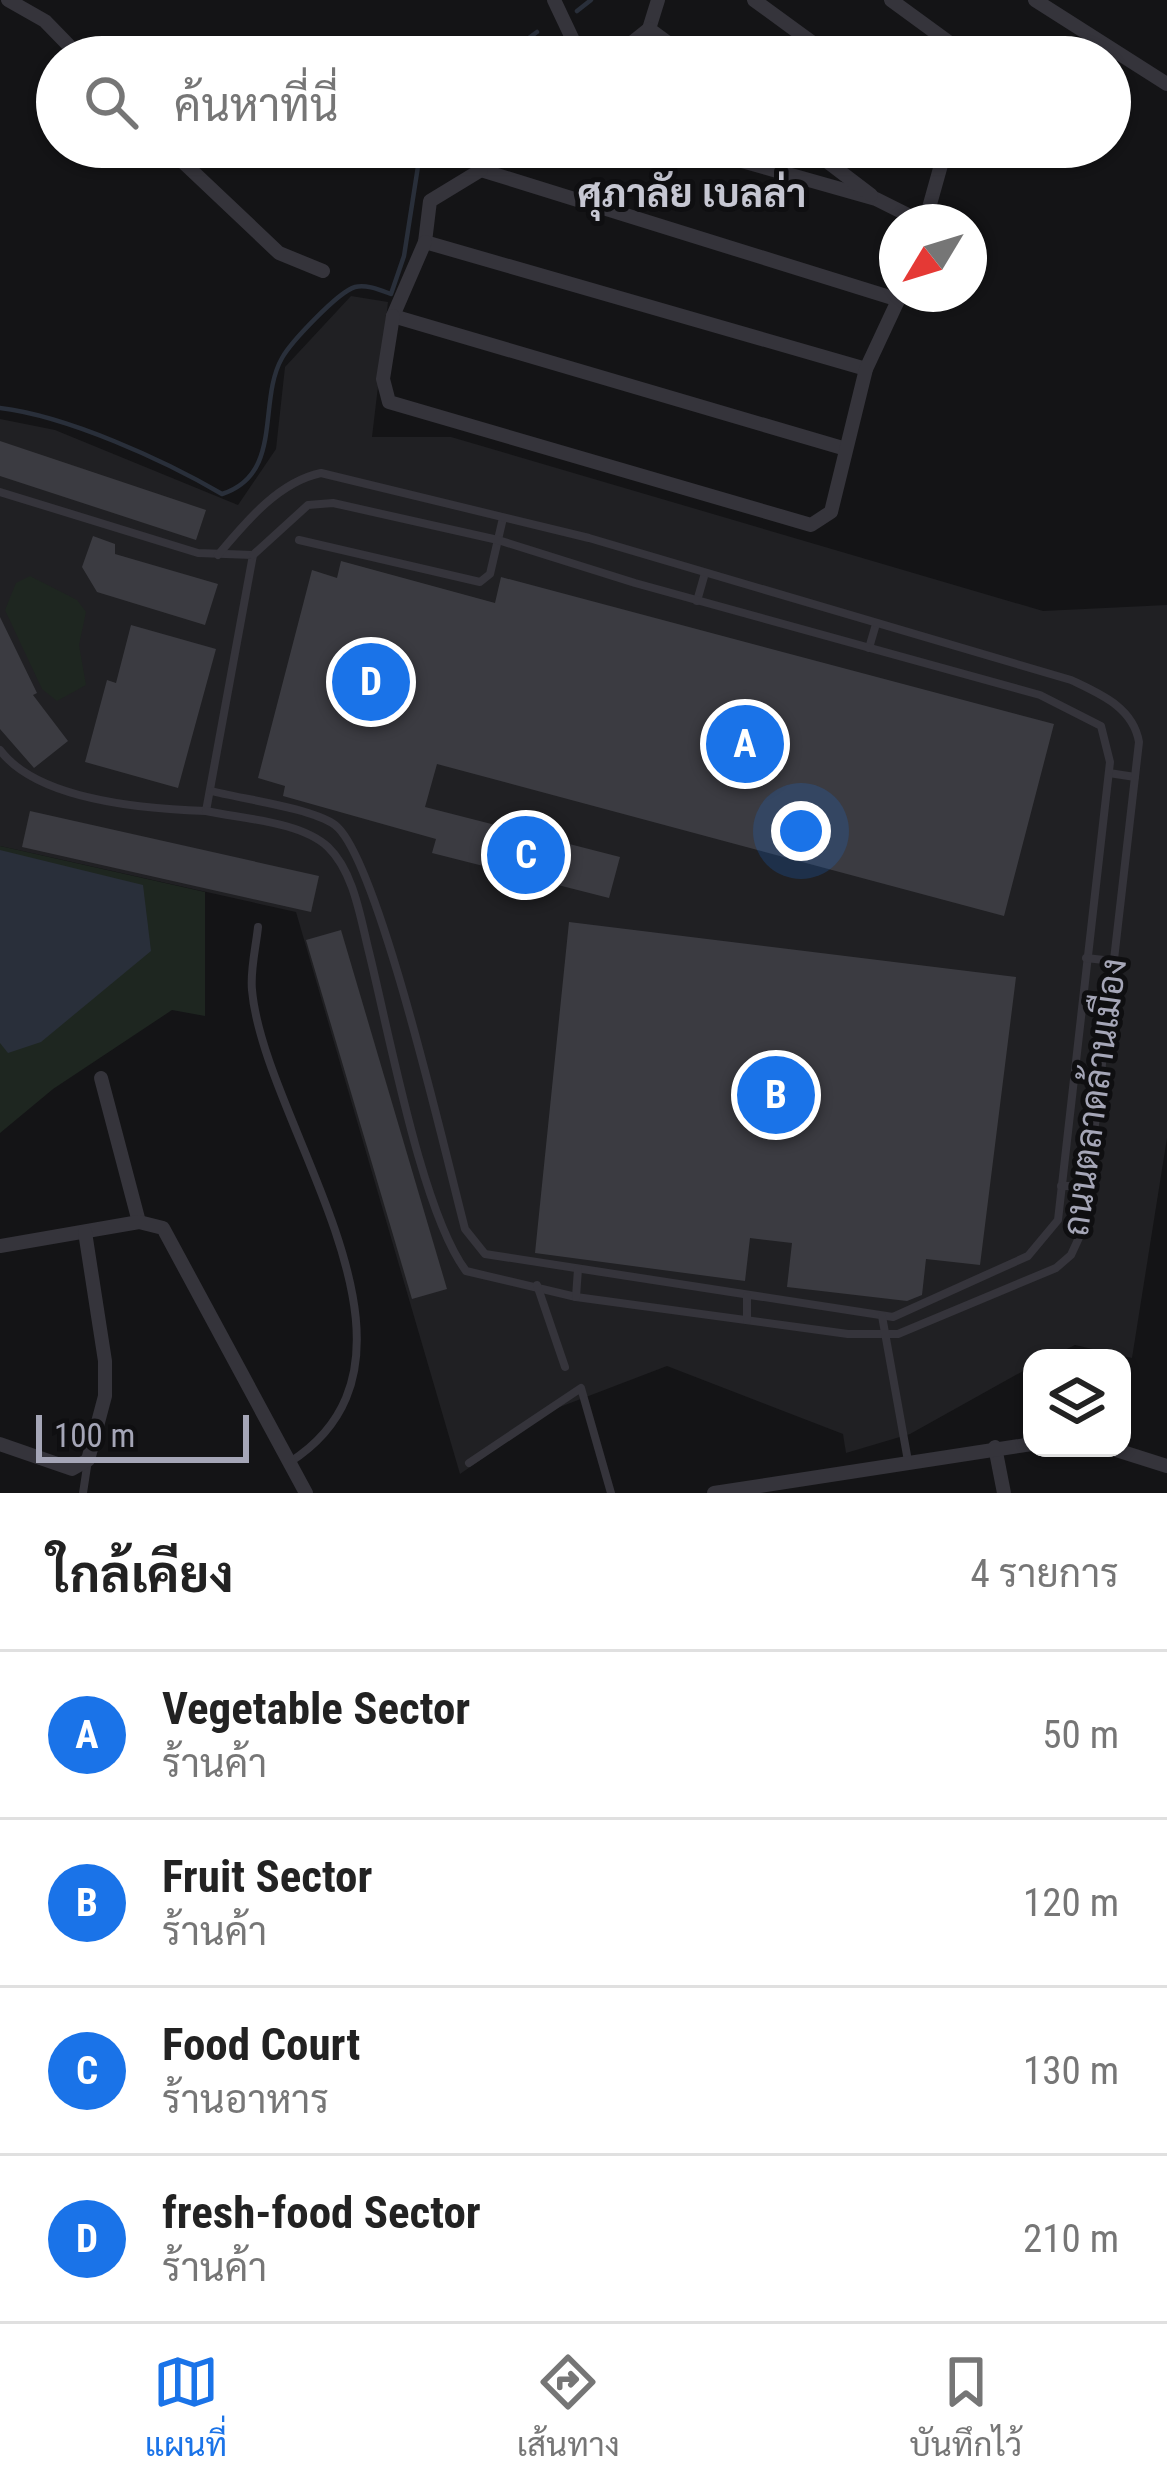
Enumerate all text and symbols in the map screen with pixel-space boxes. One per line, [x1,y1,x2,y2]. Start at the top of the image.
search box [36,36,1131,168]
icon: search [78,69,144,135]
text: ค้นหาที่นี่ [174,79,338,132]
district label: ศุภาลัย เบลล่า [578,171,806,221]
north arrow [879,204,987,312]
pin: D [332,637,410,727]
pin: A [706,699,784,789]
your location [771,801,831,861]
pin: C [487,810,565,900]
street label: ถนนตลาดล้านเมือง [1053,955,1135,1239]
pin: B [737,1050,815,1140]
map controls [1023,1349,1131,1457]
button: layers [1023,1349,1131,1457]
scale bar [36,1409,249,1462]
text: 100 m [54,1416,135,1455]
text: ใกล้เคียง [48,1545,234,1604]
text: 4 รายการ [970,1551,1119,1597]
text: Vegetable Sector [162,1682,470,1735]
text: A [75,1712,99,1758]
text: 50 m [1042,1712,1119,1758]
text: ร้านค้า [162,1741,267,1787]
text: Fruit Sector [162,1850,372,1903]
text: B [76,1880,98,1926]
text: 120 m [1023,1880,1119,1926]
text: ร้านค้า [162,1909,267,1955]
text: Food Court [162,2018,360,2071]
text: C [76,2048,98,2094]
text: 130 m [1023,2048,1119,2094]
text: ร้านอาหาร [162,2077,329,2123]
text: fresh-food Sector [162,2186,481,2239]
text: D [76,2216,98,2262]
text: 210 m [1023,2216,1119,2262]
text: ร้านค้า [162,2245,267,2291]
tab: แผนที่ [145,2349,227,2464]
tab: เส้นทาง [517,2349,620,2464]
tab: บันทึกไว้ [909,2349,1022,2464]

